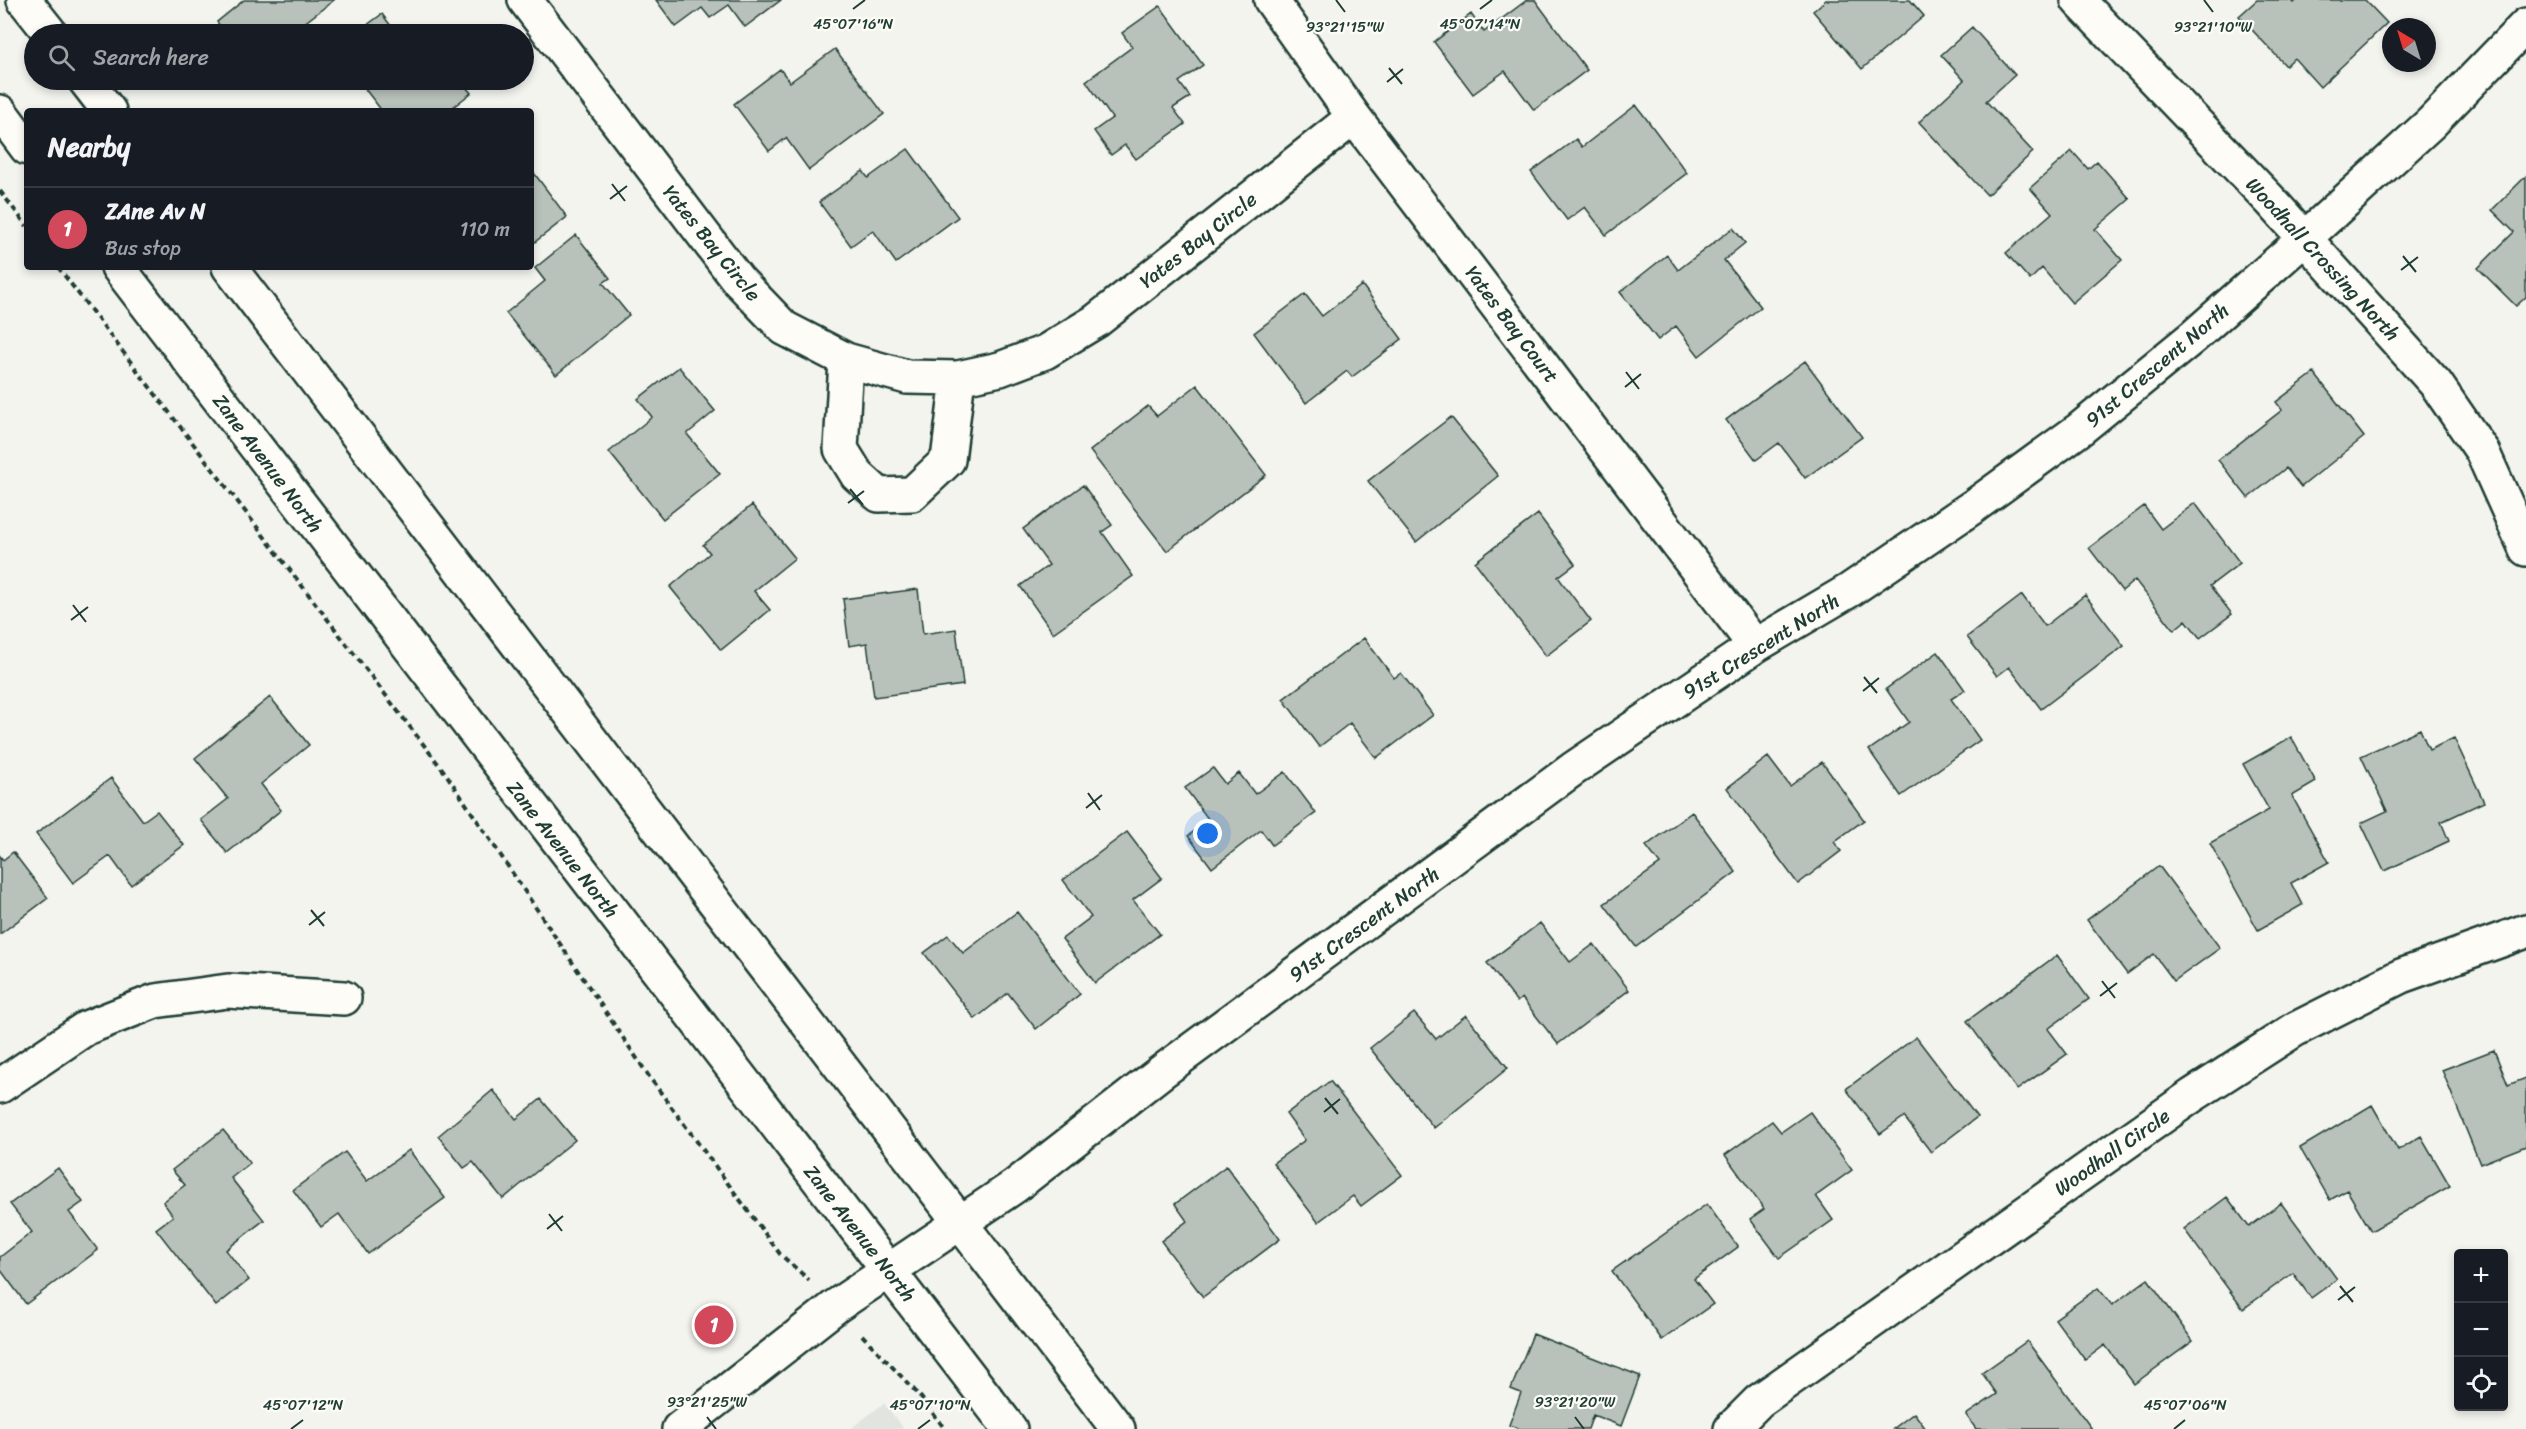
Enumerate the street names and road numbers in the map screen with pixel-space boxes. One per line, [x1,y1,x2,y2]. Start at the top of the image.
street label: Woodhall Crossing North [2237,169,2409,350]
street label: Yates Bay Circle [653,177,770,310]
street label: Yates Bay Circle [1131,183,1265,298]
street label: Yates Bay Court [1455,258,1568,391]
street label: 91st Crescent North [2077,294,2237,437]
street label: Zane Avenue North [203,386,332,541]
street label: 91st Crescent North [1676,584,1847,709]
street label: Zane Avenue North [497,773,628,926]
street label: 91st Crescent North [1281,857,1447,991]
street label: Woodhall Circle [2047,1099,2178,1206]
street label: Zane Avenue North [794,1157,925,1310]

